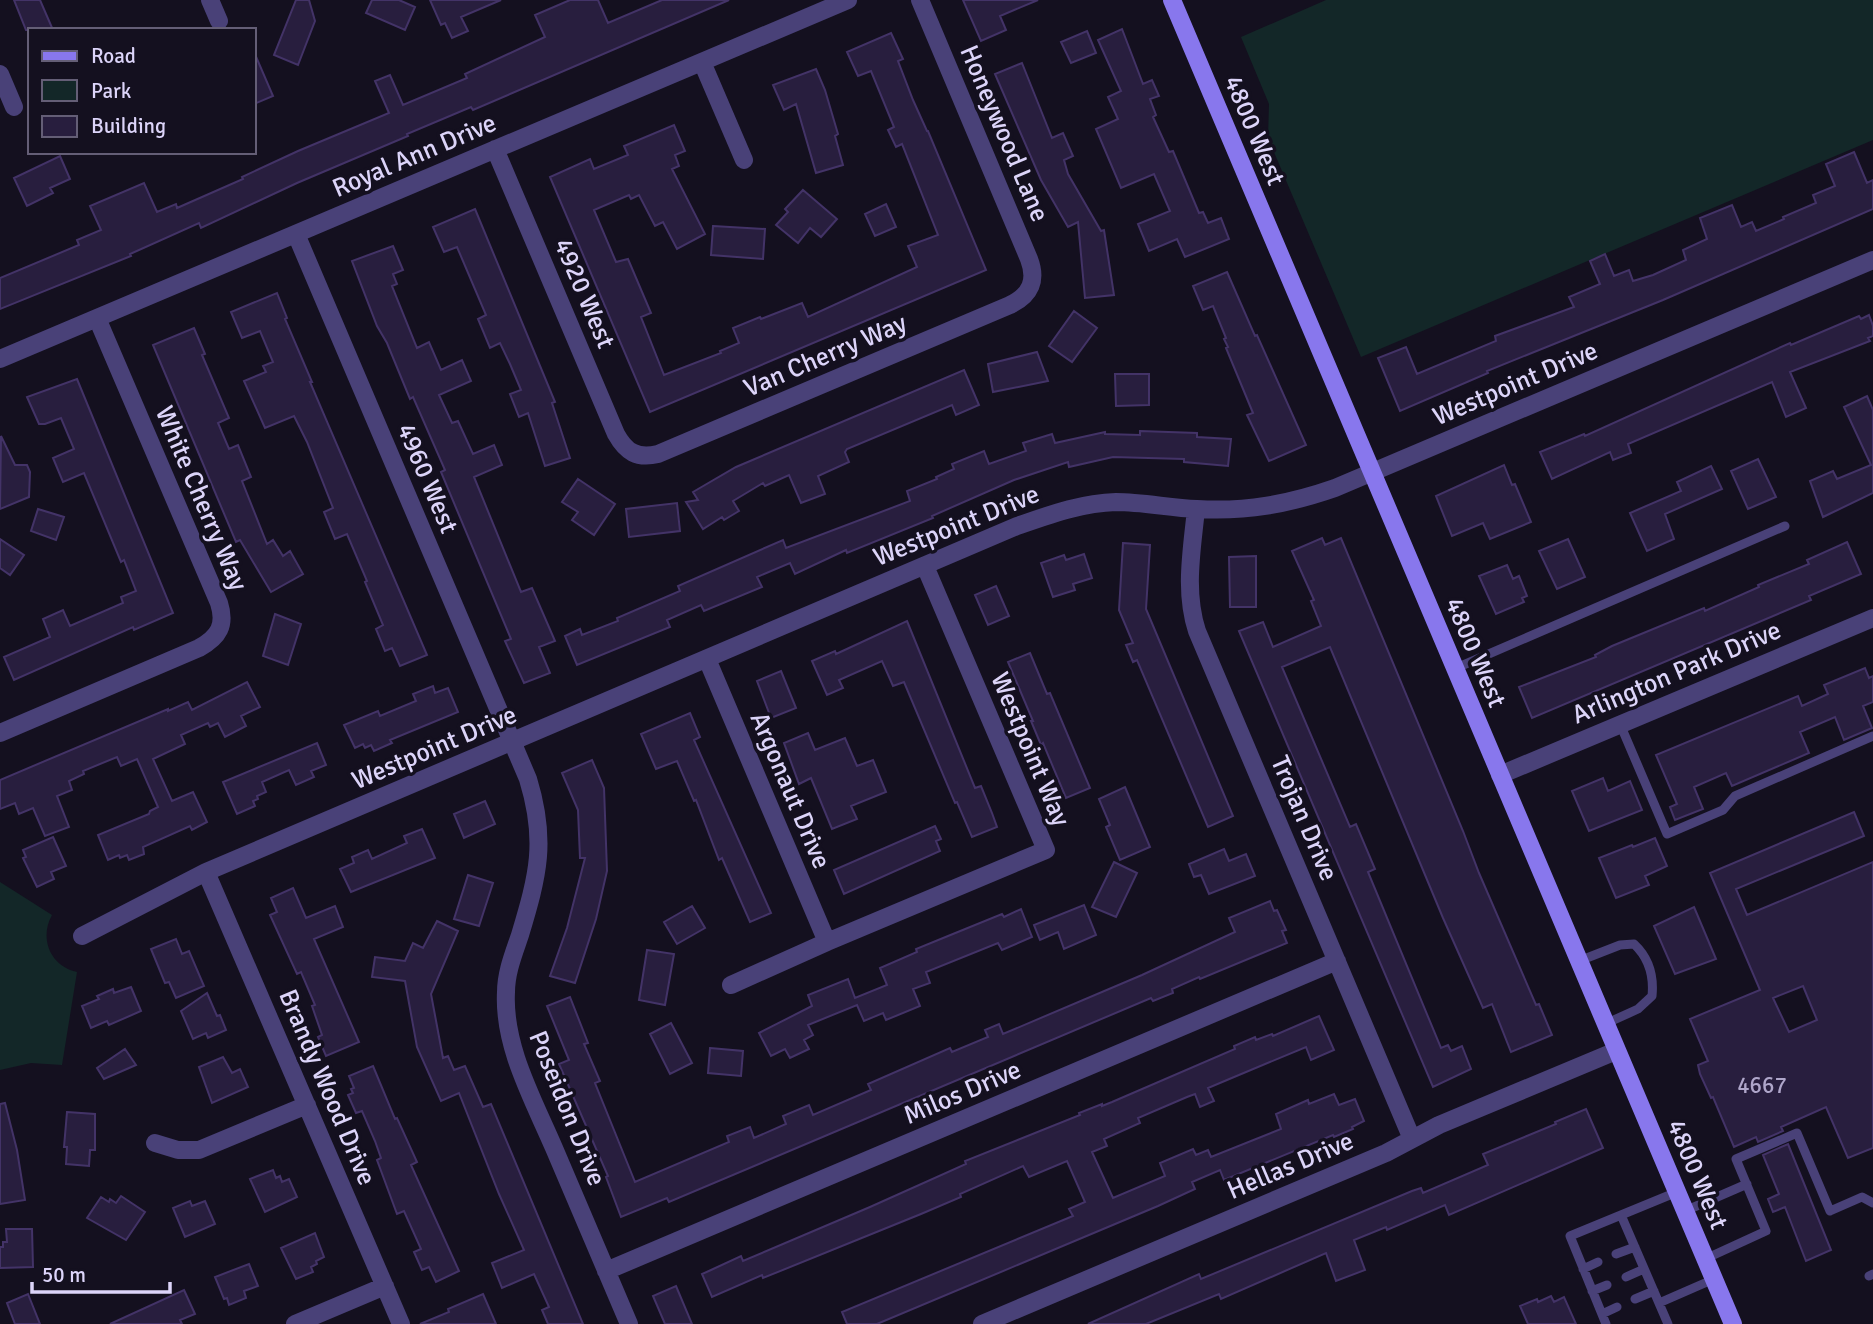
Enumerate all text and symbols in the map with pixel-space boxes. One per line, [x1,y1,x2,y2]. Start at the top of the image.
legend [28,28,256,154]
street label: Honeywood Lane [952,40,1056,227]
text: Road [91,43,136,69]
street label: 4800 West [1217,71,1292,190]
text: Park [91,78,132,104]
street label: Royal Ann Drive [328,107,501,205]
text: Building [91,113,166,139]
street label: 4920 West [547,234,622,353]
street label: Van Cherry Way [739,307,912,405]
street label: Westpoint Drive [1428,335,1603,433]
street label: White Cherry Way [148,401,254,596]
street label: 4960 West [390,419,465,538]
street label: Westpoint Drive [869,478,1044,574]
street label: 4800 West [1438,593,1513,712]
street label: Arlington Park Drive [1567,614,1786,731]
street label: Westpoint Way [983,668,1077,831]
street label: Westpoint Drive [347,699,522,797]
street label: Argonaut Drive [743,707,837,874]
street label: Trojan Drive [1263,751,1345,886]
street label: Brandy Wood Drive [271,985,383,1190]
street label: Poseidon Drive [521,1026,613,1191]
street label: Milos Drive [899,1054,1026,1132]
house number: 4667 [1737,1071,1787,1100]
street label: 4800 West [1660,1115,1735,1234]
street label: Hellas Drive [1222,1125,1358,1207]
scale bar [32,1250,170,1294]
text: 50 m [42,1262,86,1288]

